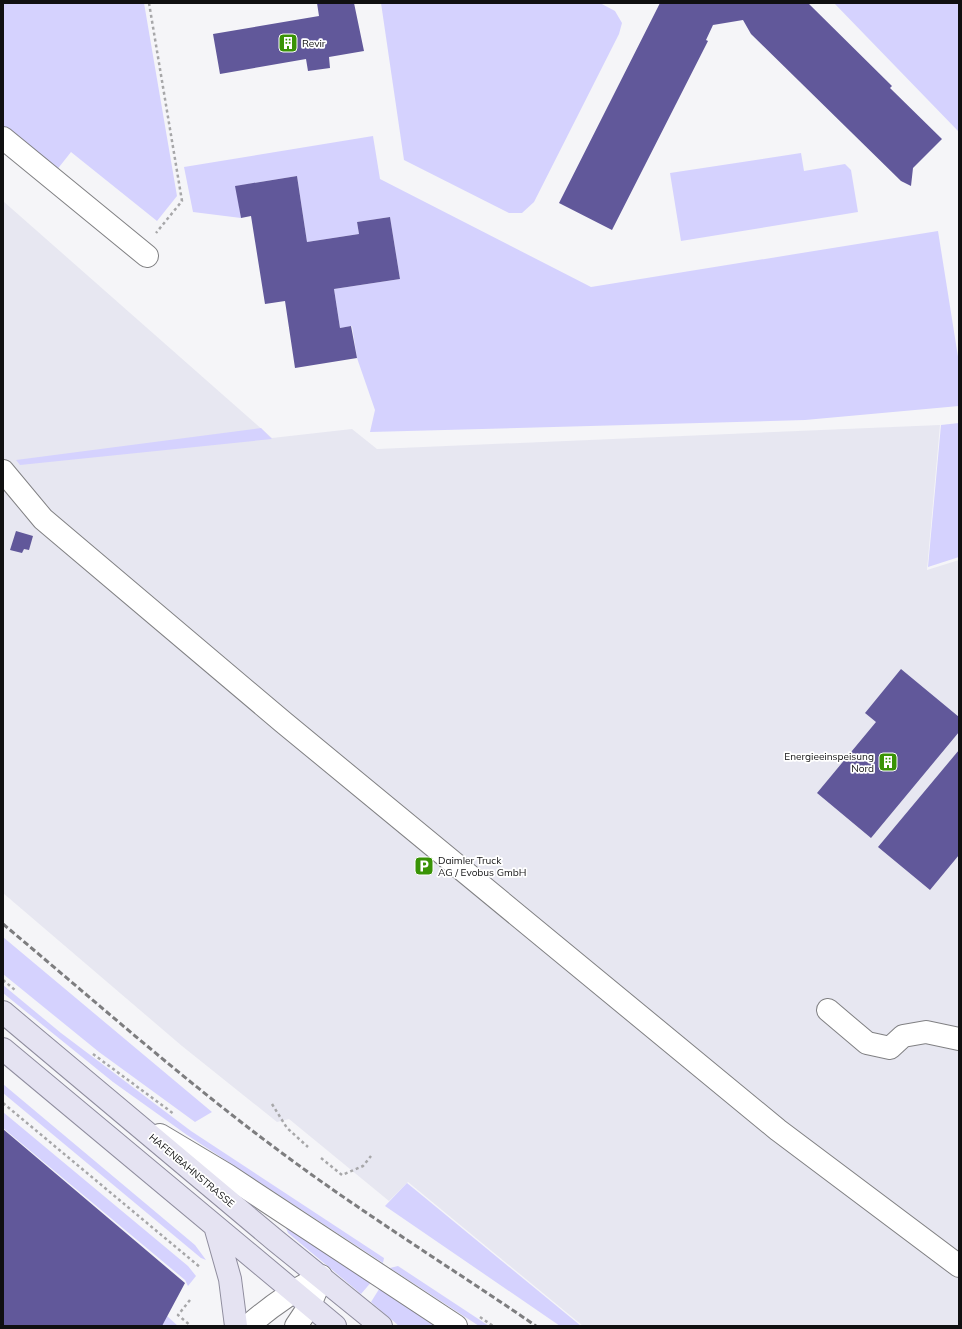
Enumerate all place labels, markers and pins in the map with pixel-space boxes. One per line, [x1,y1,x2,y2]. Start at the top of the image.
building icon: Revir [277,32,299,54]
place label: Revir [302,37,326,50]
place label: Energieeinspeisung Nord [784,750,874,775]
building icon: Energieeinspeisung Nord [877,751,899,773]
place label: Daimler Truck AG / Evobus GmbH [438,854,526,879]
parking icon: Daimler Truck AG / Evobus GmbH [413,855,435,877]

